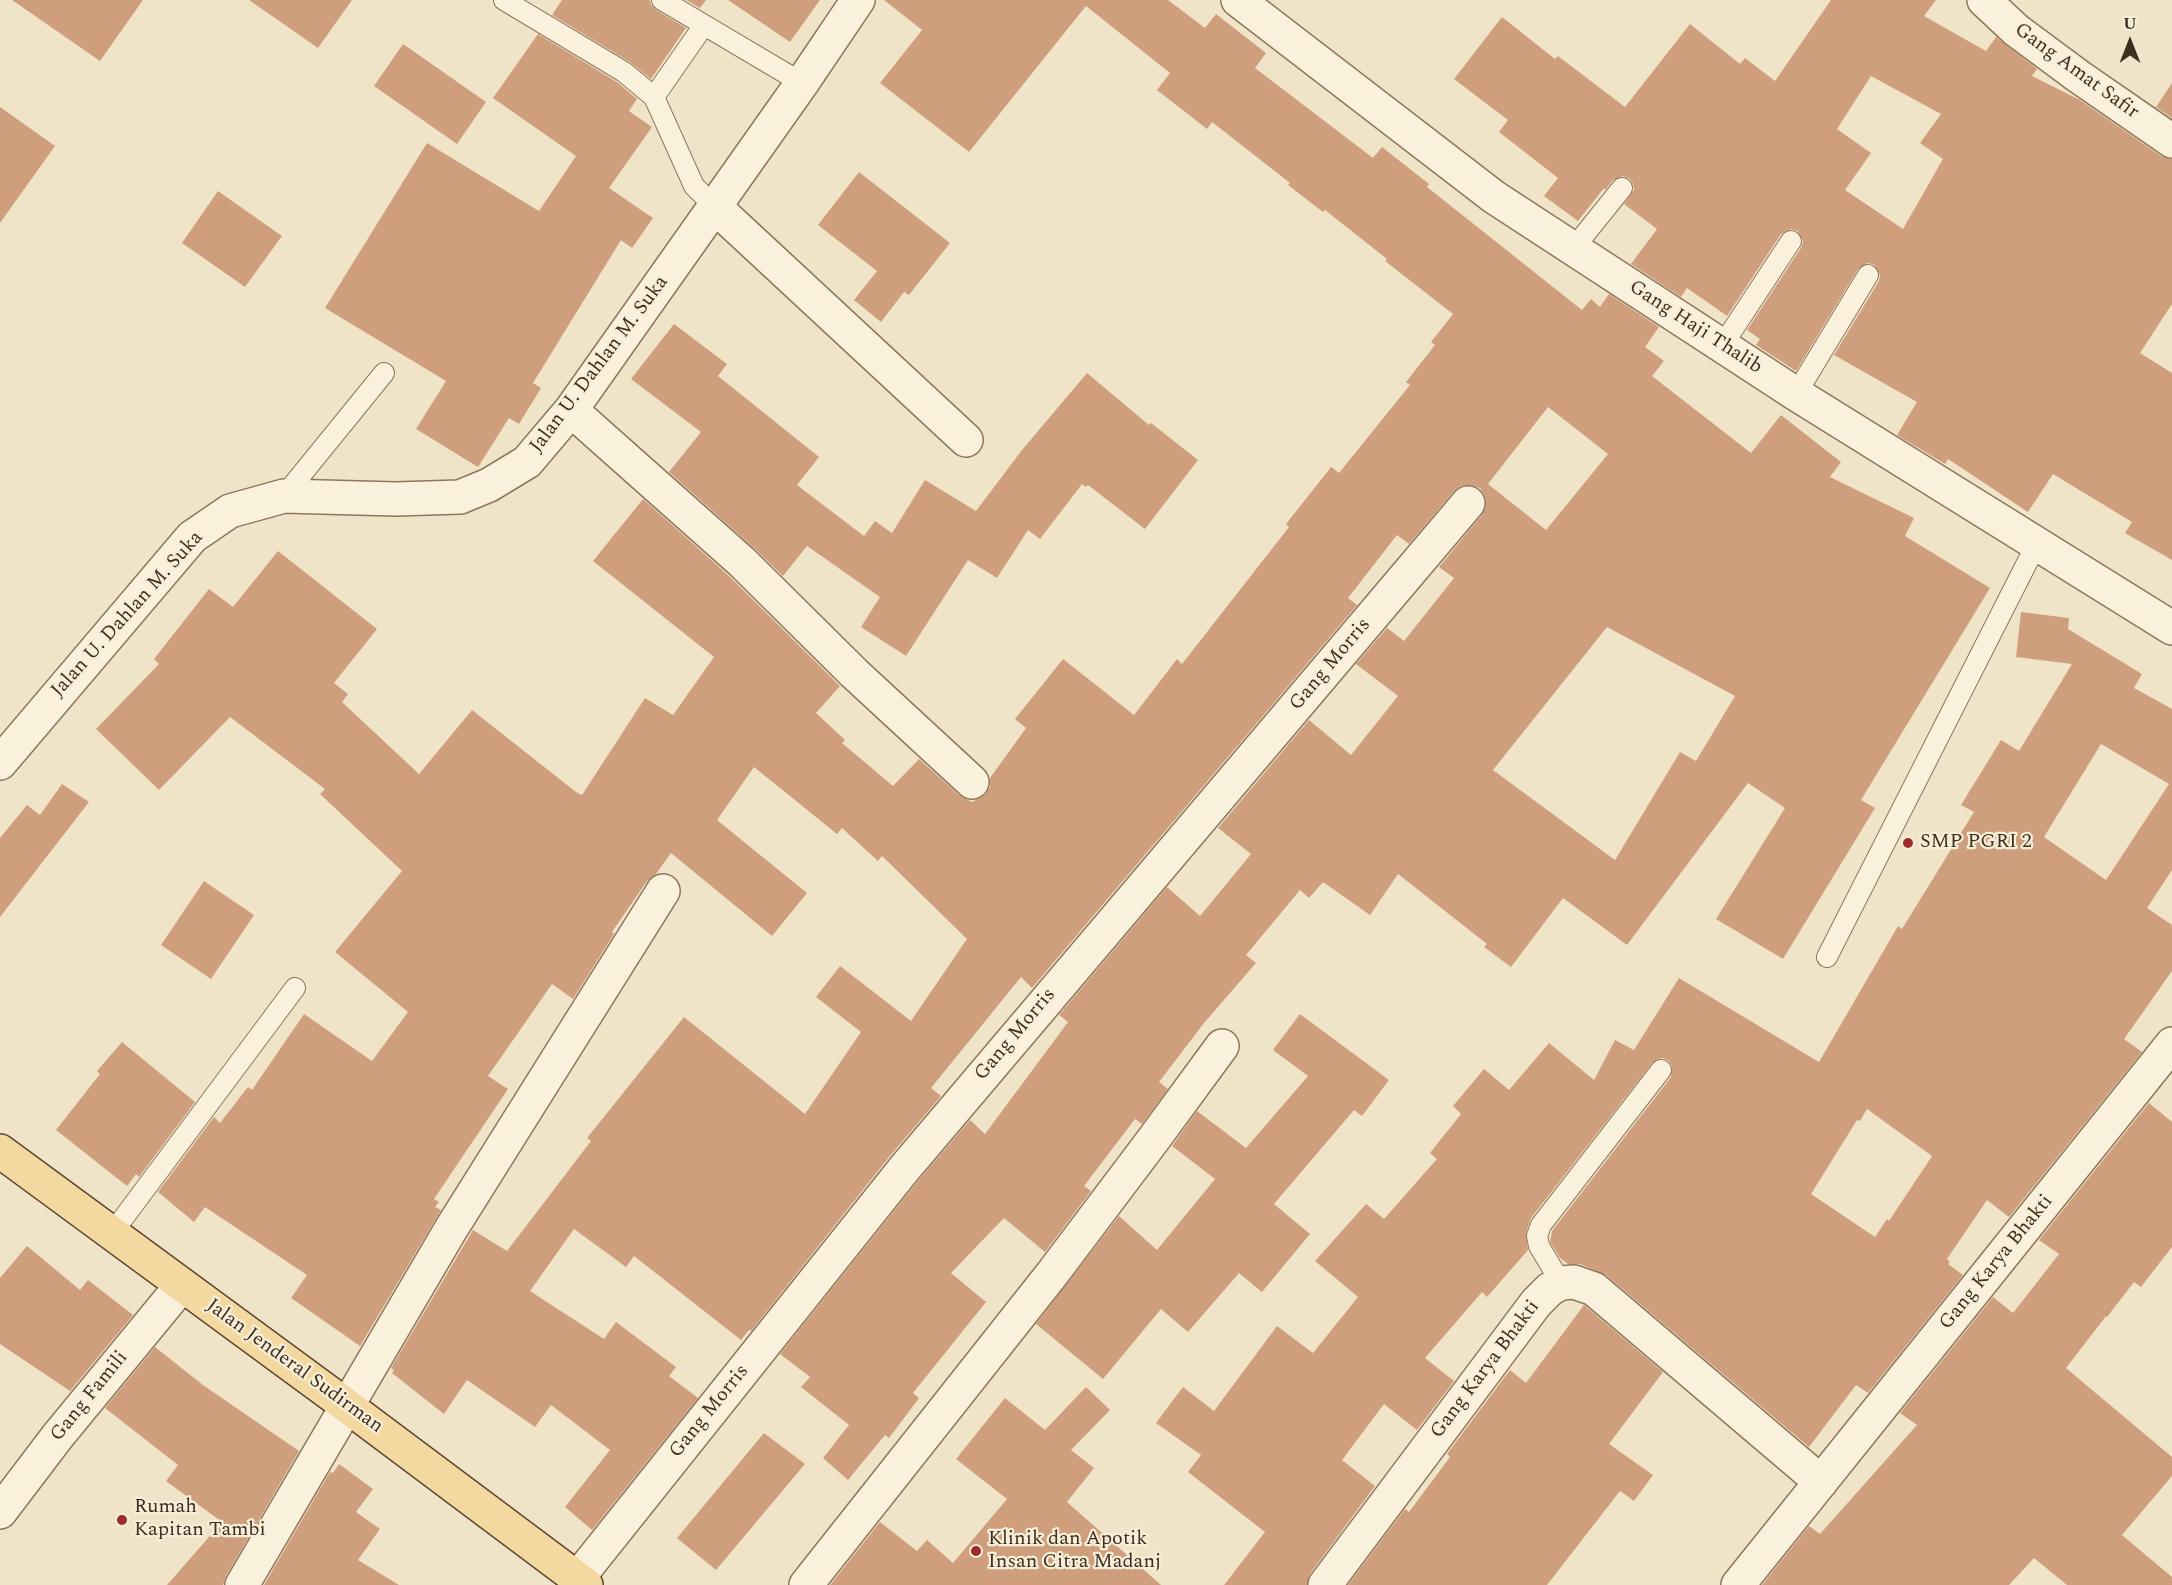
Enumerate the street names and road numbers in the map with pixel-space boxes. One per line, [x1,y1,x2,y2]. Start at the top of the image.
street label: Gang Amat Safir [2009,19,2143,125]
street label: Jalan U. Dahlan M. Suka [526,272,674,458]
street label: Gang Haji Thalib [1624,276,1766,380]
street label: Jalan U. Dahlan M. Suka [47,527,209,703]
street label: Gang Morris [1285,614,1377,716]
street label: Gang Morris [970,984,1062,1086]
street label: Gang Karya Bhakti [1935,1191,2059,1335]
street label: Jalan Jenderal Sudirman [201,1295,387,1439]
street label: Gang Karya Bhakti [1426,1296,1546,1444]
street label: Gang Famili [46,1347,134,1447]
street label: Gang Morris [665,1360,755,1464]

